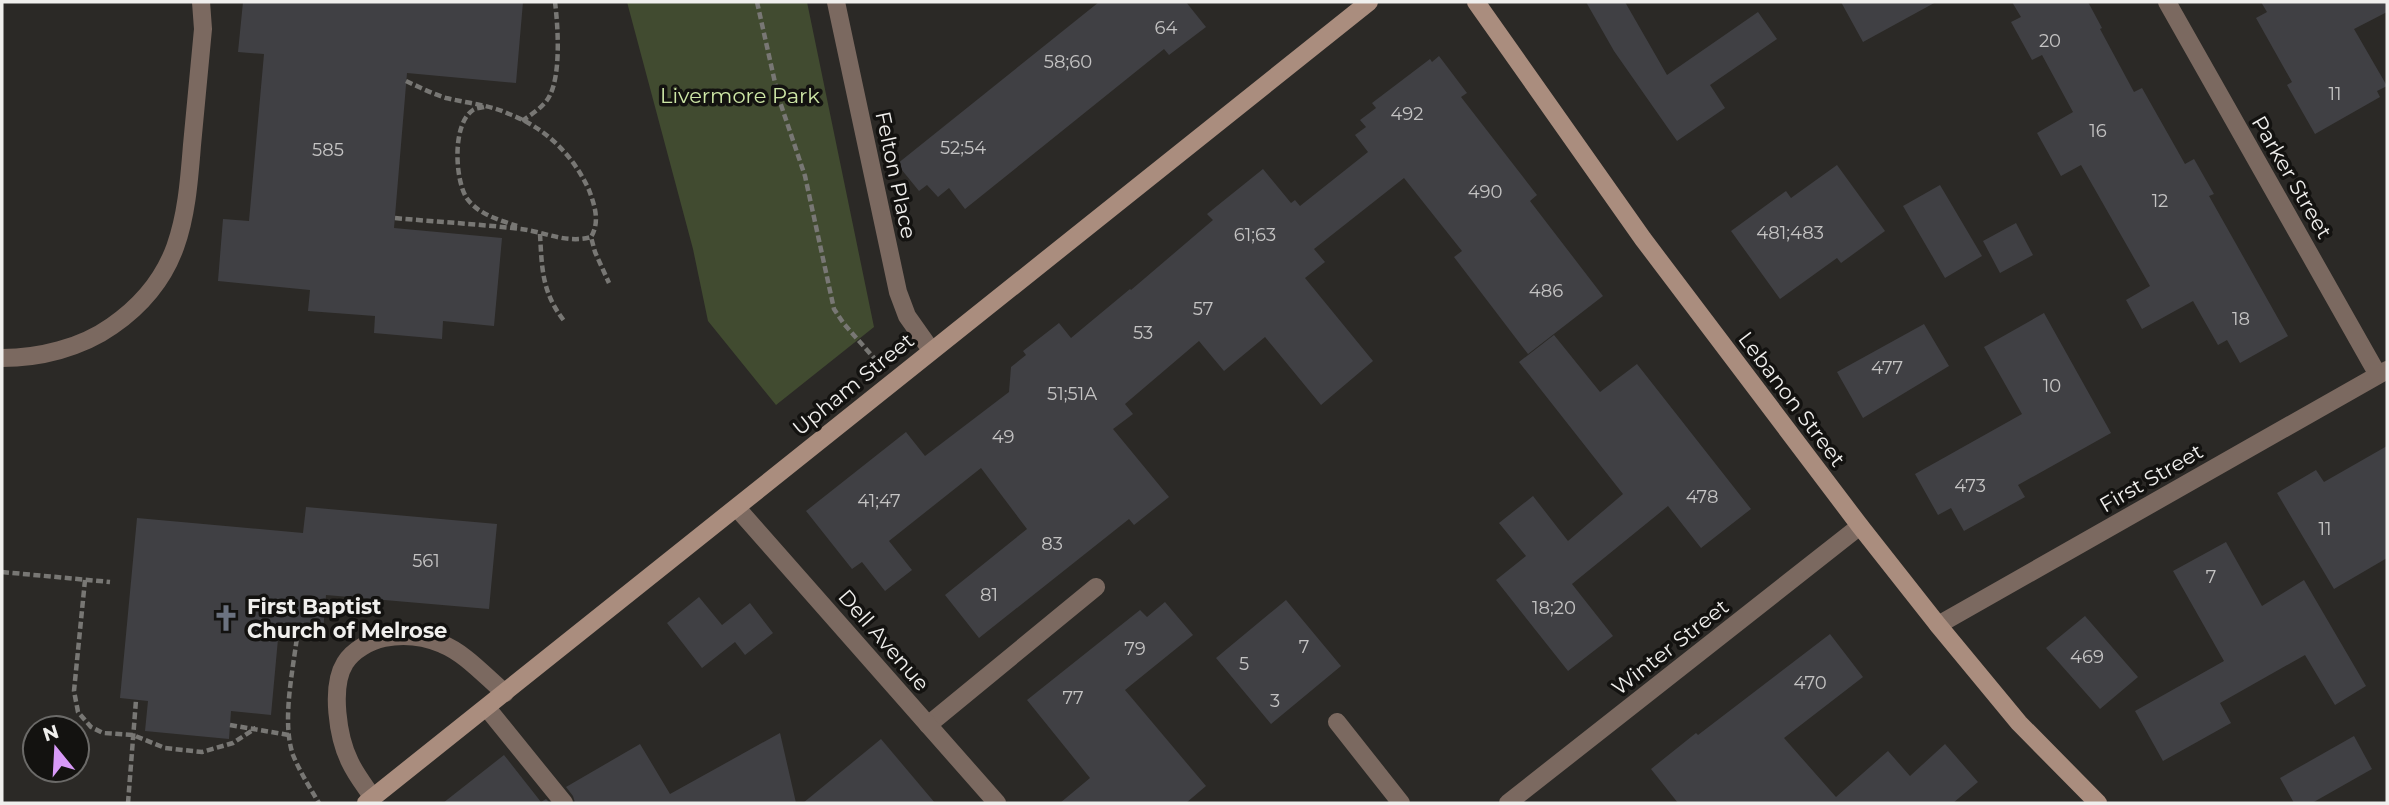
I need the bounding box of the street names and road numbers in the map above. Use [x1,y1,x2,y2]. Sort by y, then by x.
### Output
street label: Felton Place [870,109,922,241]
street label: Parker Street [2247,111,2337,243]
street label: Upham Street [787,327,919,441]
street label: Lebanon Street [1733,327,1851,471]
street label: First Street [2095,438,2207,518]
street label: Dell Avenue [833,584,935,696]
street label: Winter Street [1607,594,1733,700]

